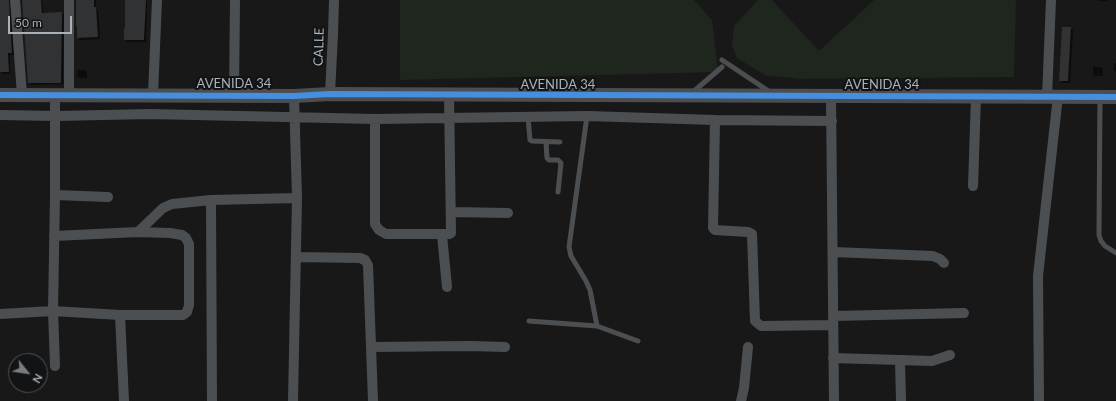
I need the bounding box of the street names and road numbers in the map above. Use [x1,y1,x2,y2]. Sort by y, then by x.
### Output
street label: CALLE [311,28,327,66]
street label: AVENIDA 34 [197,76,271,92]
street label: AVENIDA 34 [521,77,595,93]
street label: AVENIDA 34 [845,77,919,93]

